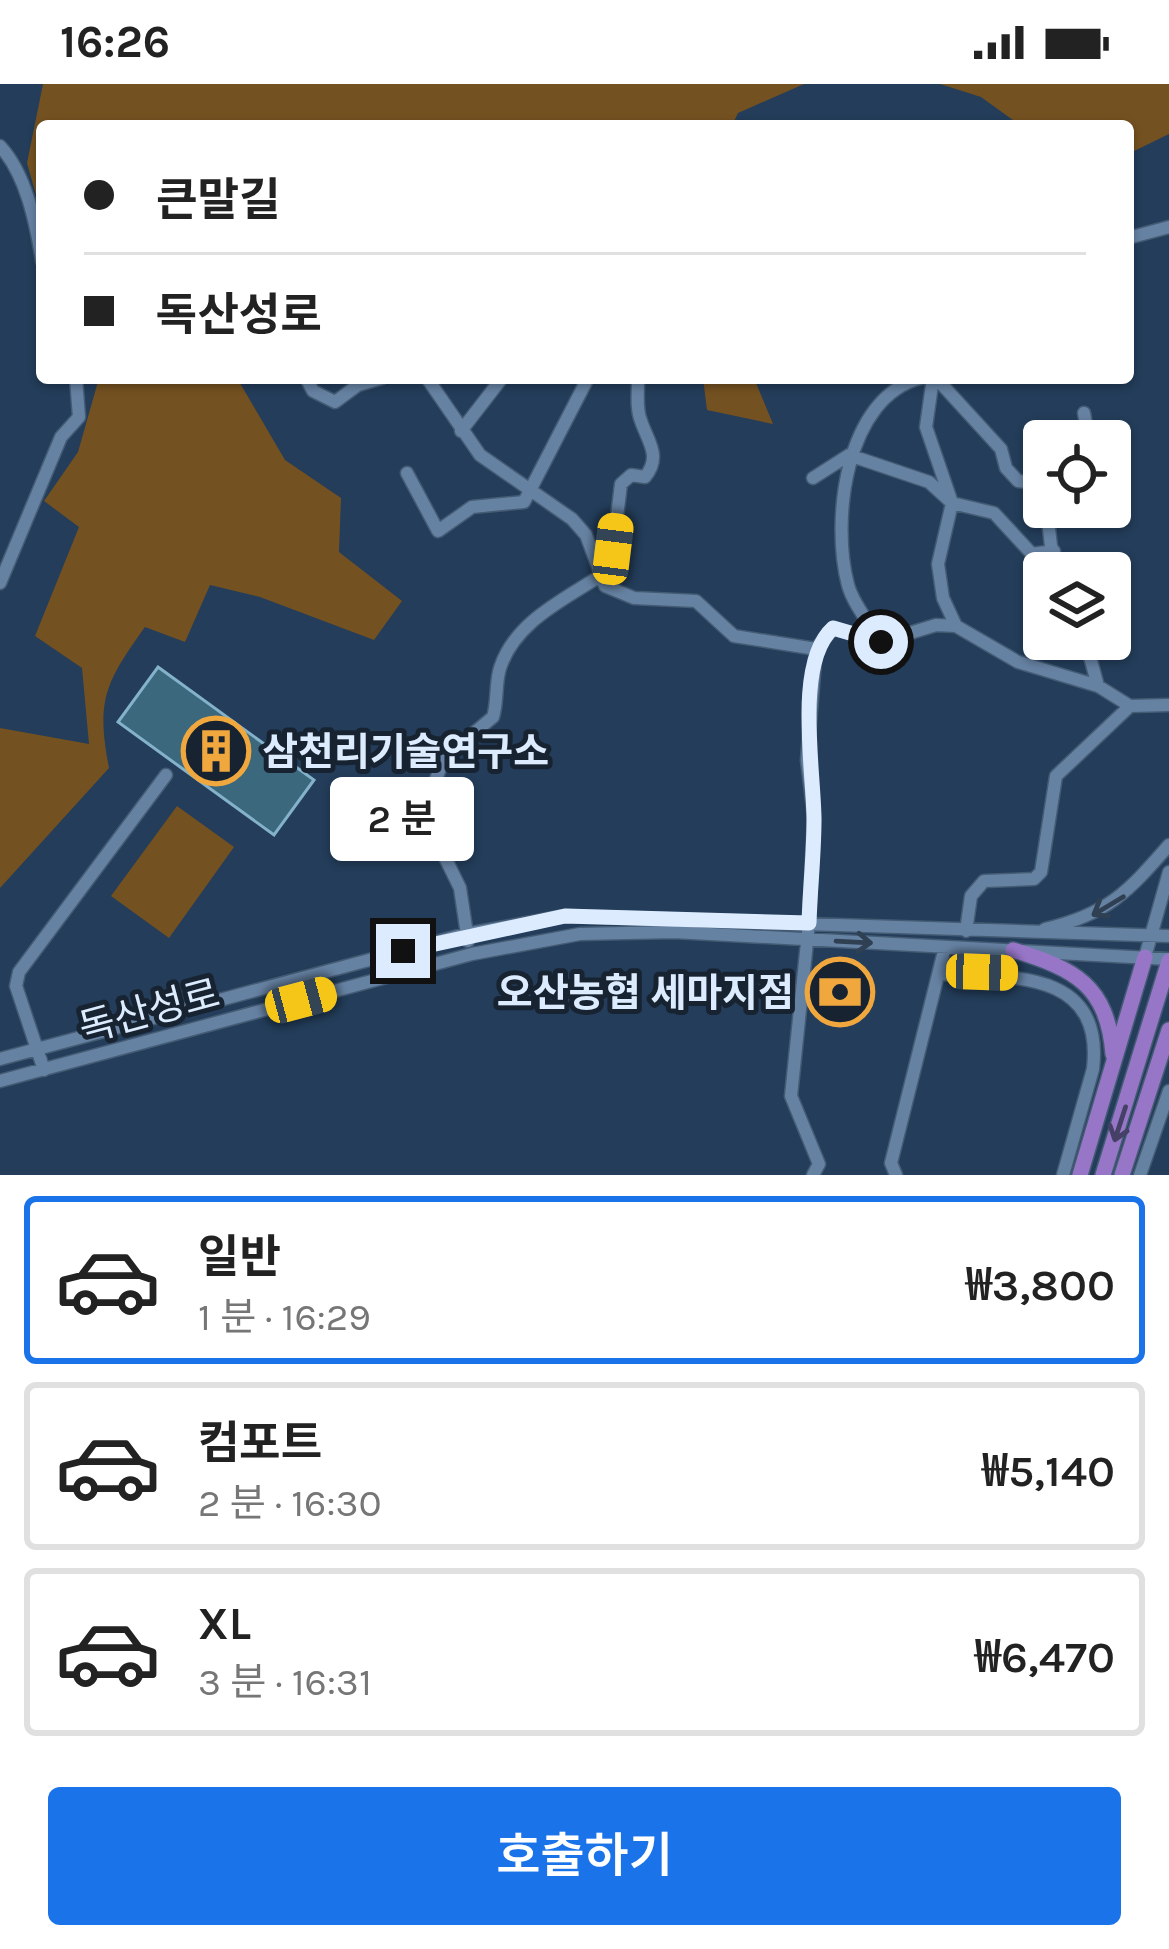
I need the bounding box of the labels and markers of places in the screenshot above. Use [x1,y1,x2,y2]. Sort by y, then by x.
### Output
building icon: 삼천리기술연구소 [181,716,251,786]
place label: 삼천리기술연구소 [262,729,549,775]
bank icon: 오산농협 세마지점 [805,957,875,1027]
place label: 오산농협 세마지점 [497,970,794,1016]

